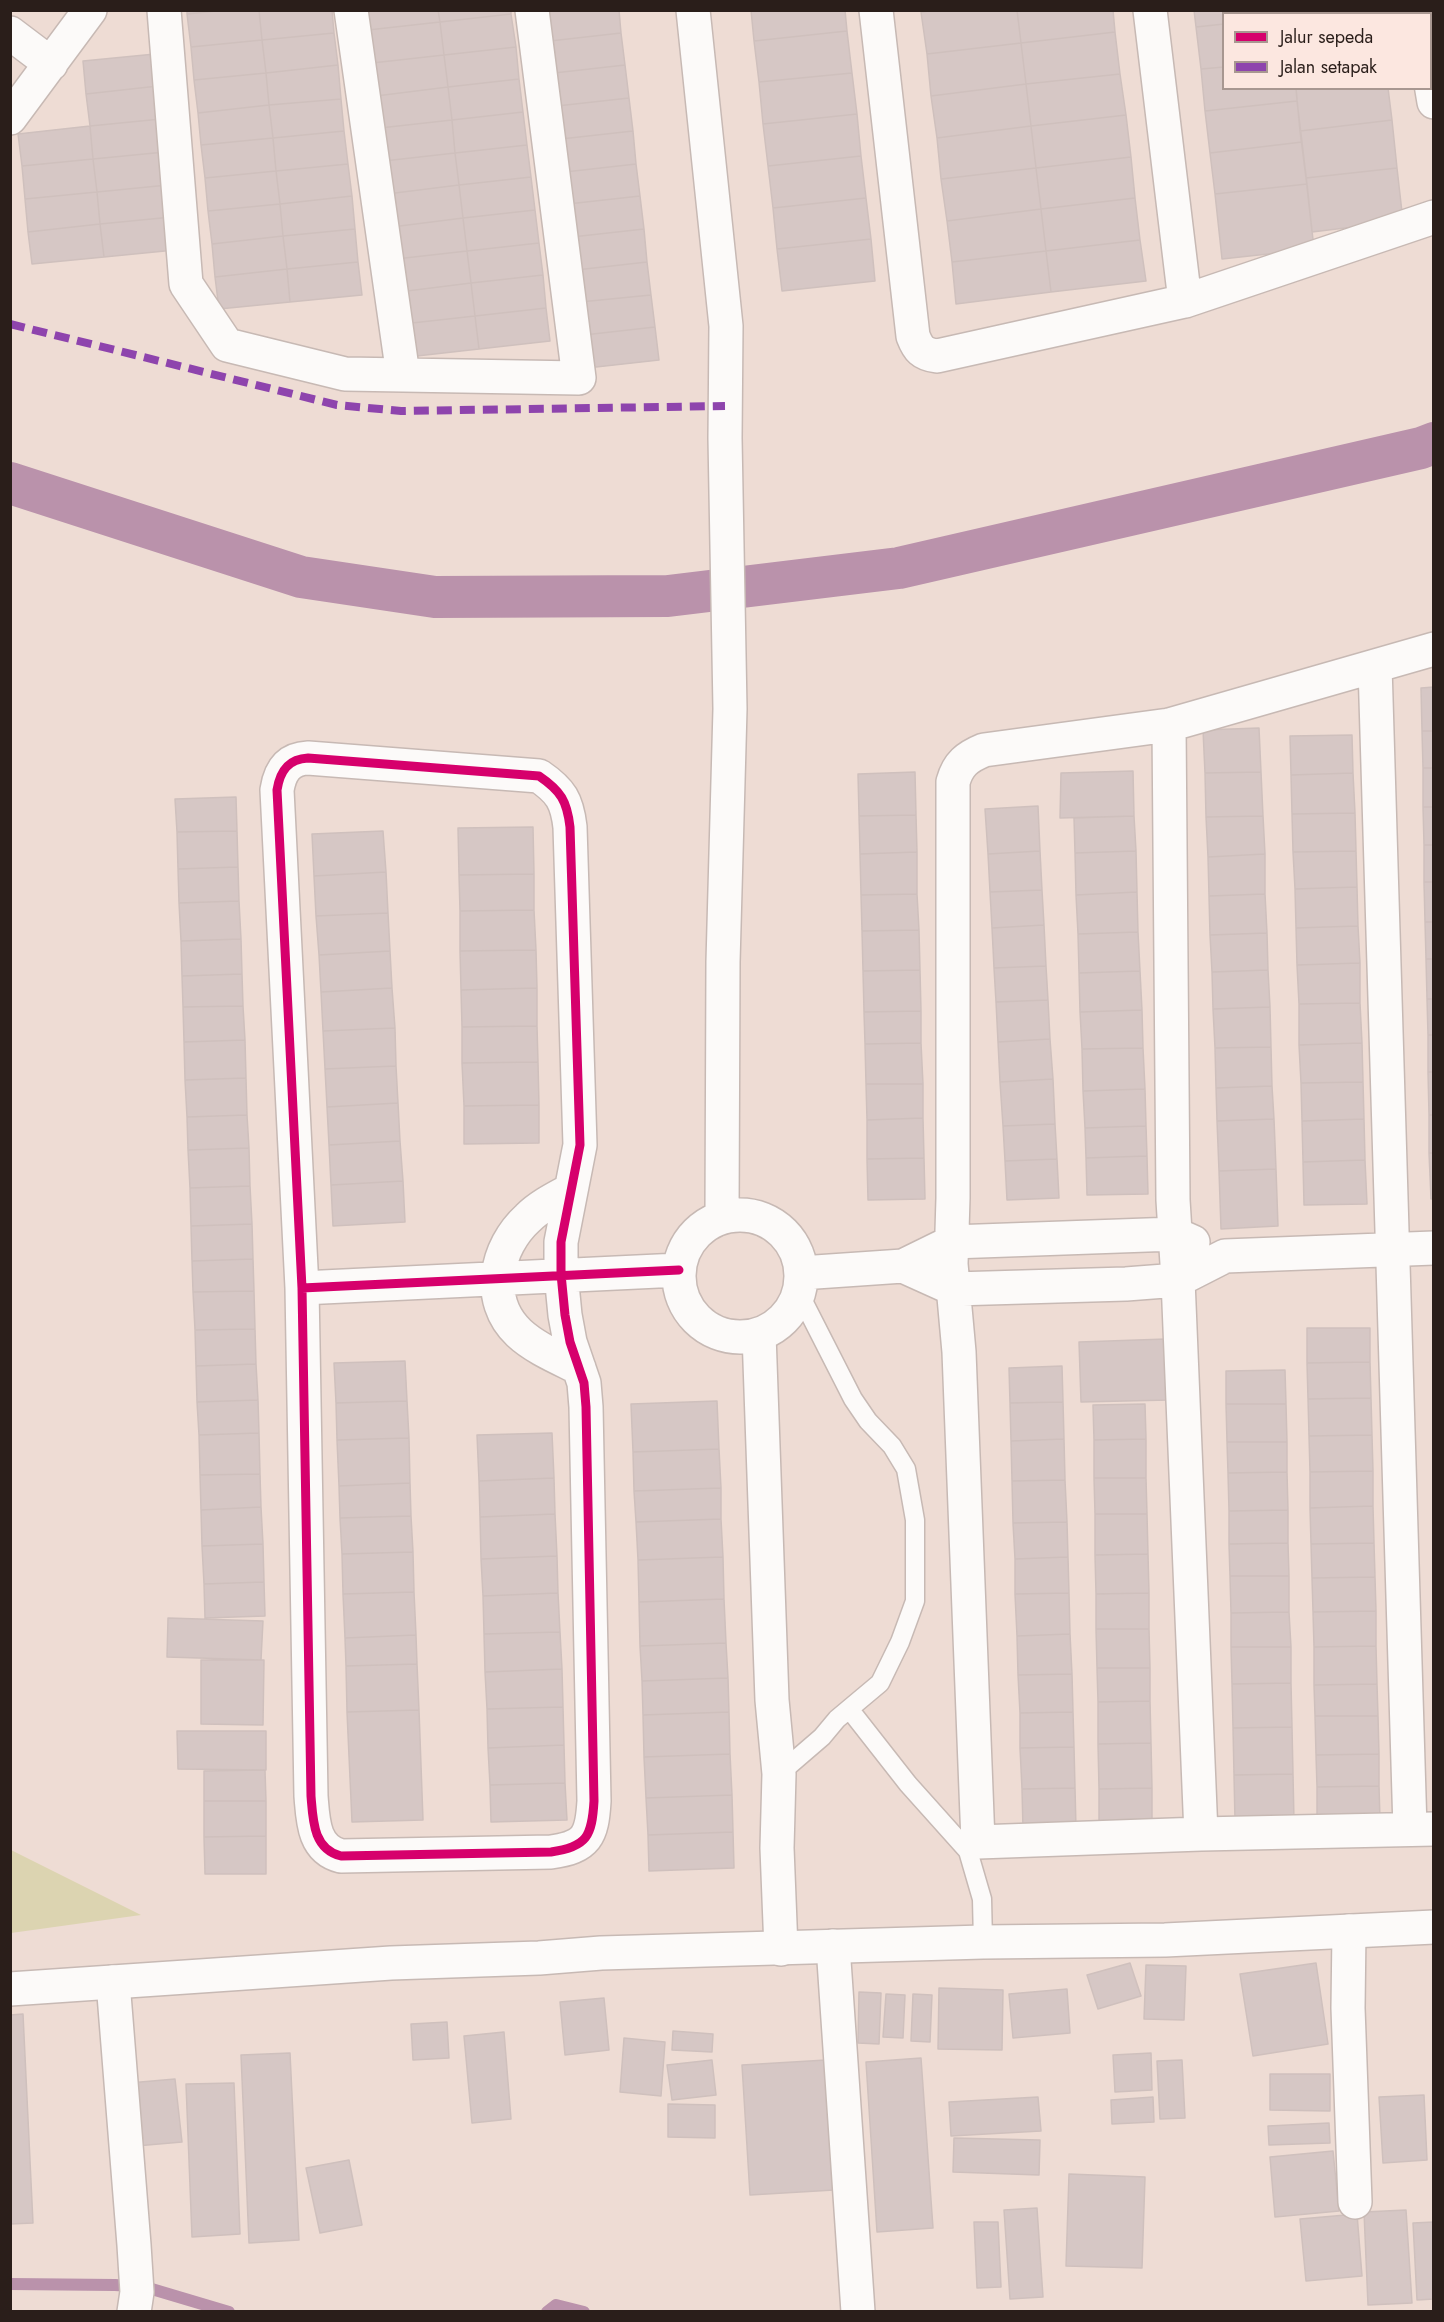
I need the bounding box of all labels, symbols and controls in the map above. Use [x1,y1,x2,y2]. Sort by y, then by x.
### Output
legend [1222,12,1432,90]
text: Jalur sepeda [1280,24,1373,50]
text: Jalan setapak [1280,54,1377,80]

